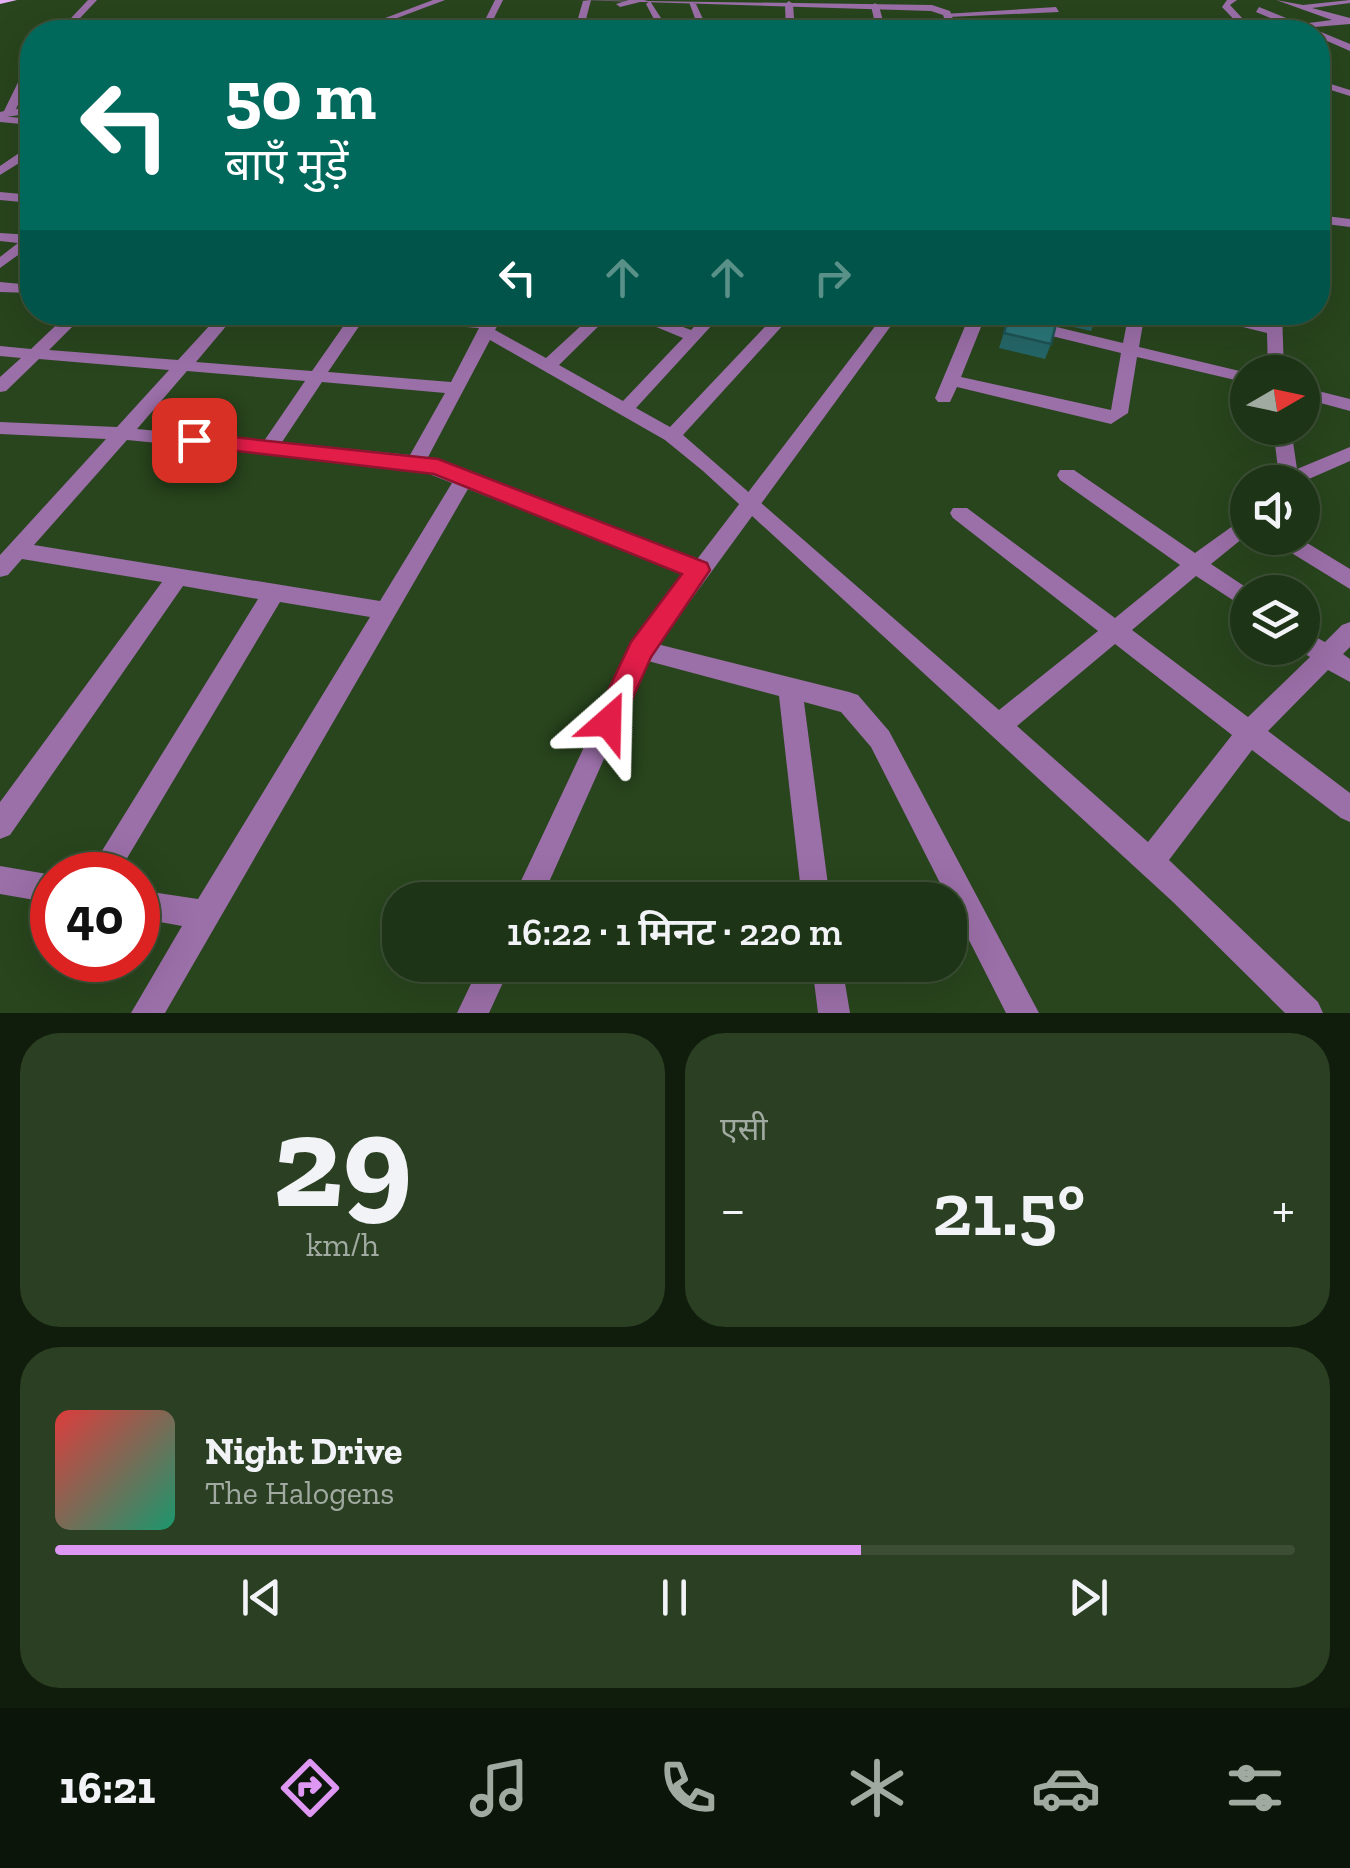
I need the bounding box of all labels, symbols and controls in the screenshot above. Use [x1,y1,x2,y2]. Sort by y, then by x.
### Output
text: 50 m [225,53,376,137]
icon: left [60,60,190,190]
text: बाएँ मुड़ें [225,138,348,192]
icon: left [490,250,545,305]
icon: ahead [595,250,650,305]
icon: ahead [700,250,755,305]
icon: right [805,250,860,305]
north arrow [1230,355,1320,445]
map controls [1230,355,1320,665]
pin [152,398,237,483]
icon: arrive [167,413,222,468]
button: sound [1230,465,1320,555]
button: layers [1230,575,1320,665]
position arrow [556,670,660,774]
speed limit sign: 40 [30,852,160,982]
text: 16:22 · 1 मिनट · 220 m [507,909,842,955]
text: 29 [273,1083,412,1239]
text: एसी [720,1110,768,1148]
text: 21.5° [932,1164,1085,1254]
text: − [720,1176,746,1242]
text: + [1272,1176,1295,1242]
text: km/h [306,1226,379,1264]
text: Night Drive [205,1428,402,1474]
text: The Halogens [205,1474,394,1512]
icon: previous [234,1570,289,1625]
icon: pause [647,1570,702,1625]
icon: next [1061,1570,1116,1625]
icon: directions [275,1753,345,1823]
icon: music [464,1753,534,1823]
icon: phone [653,1753,723,1823]
icon: climate [842,1753,912,1823]
icon: car [1031,1753,1101,1823]
icon: filters [1220,1753,1290,1823]
text: 16:21 [60,1761,155,1815]

